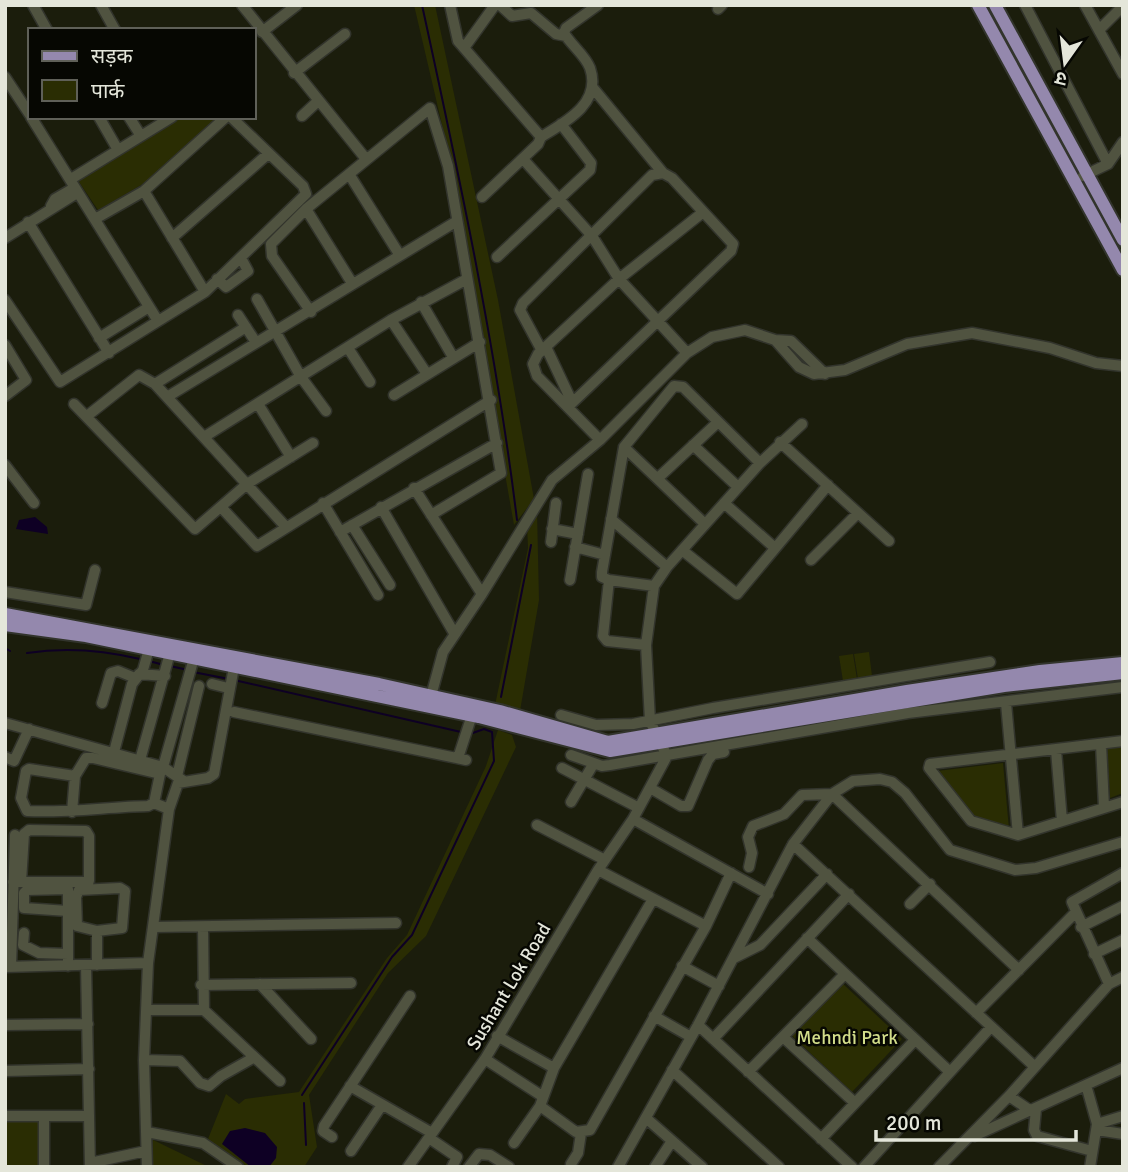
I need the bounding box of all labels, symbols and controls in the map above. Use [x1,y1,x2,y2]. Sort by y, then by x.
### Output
legend [28,28,256,119]
north arrow [1030,28,1100,98]
text: सड़क [91,43,133,69]
text: उ [1052,65,1069,92]
text: पार्क [91,78,125,104]
street label: Sushant Lok Road [461,919,556,1054]
park label: Mehndi Park [796,1026,898,1050]
scale bar [876,1098,1076,1142]
text: 200 m [886,1110,941,1136]

